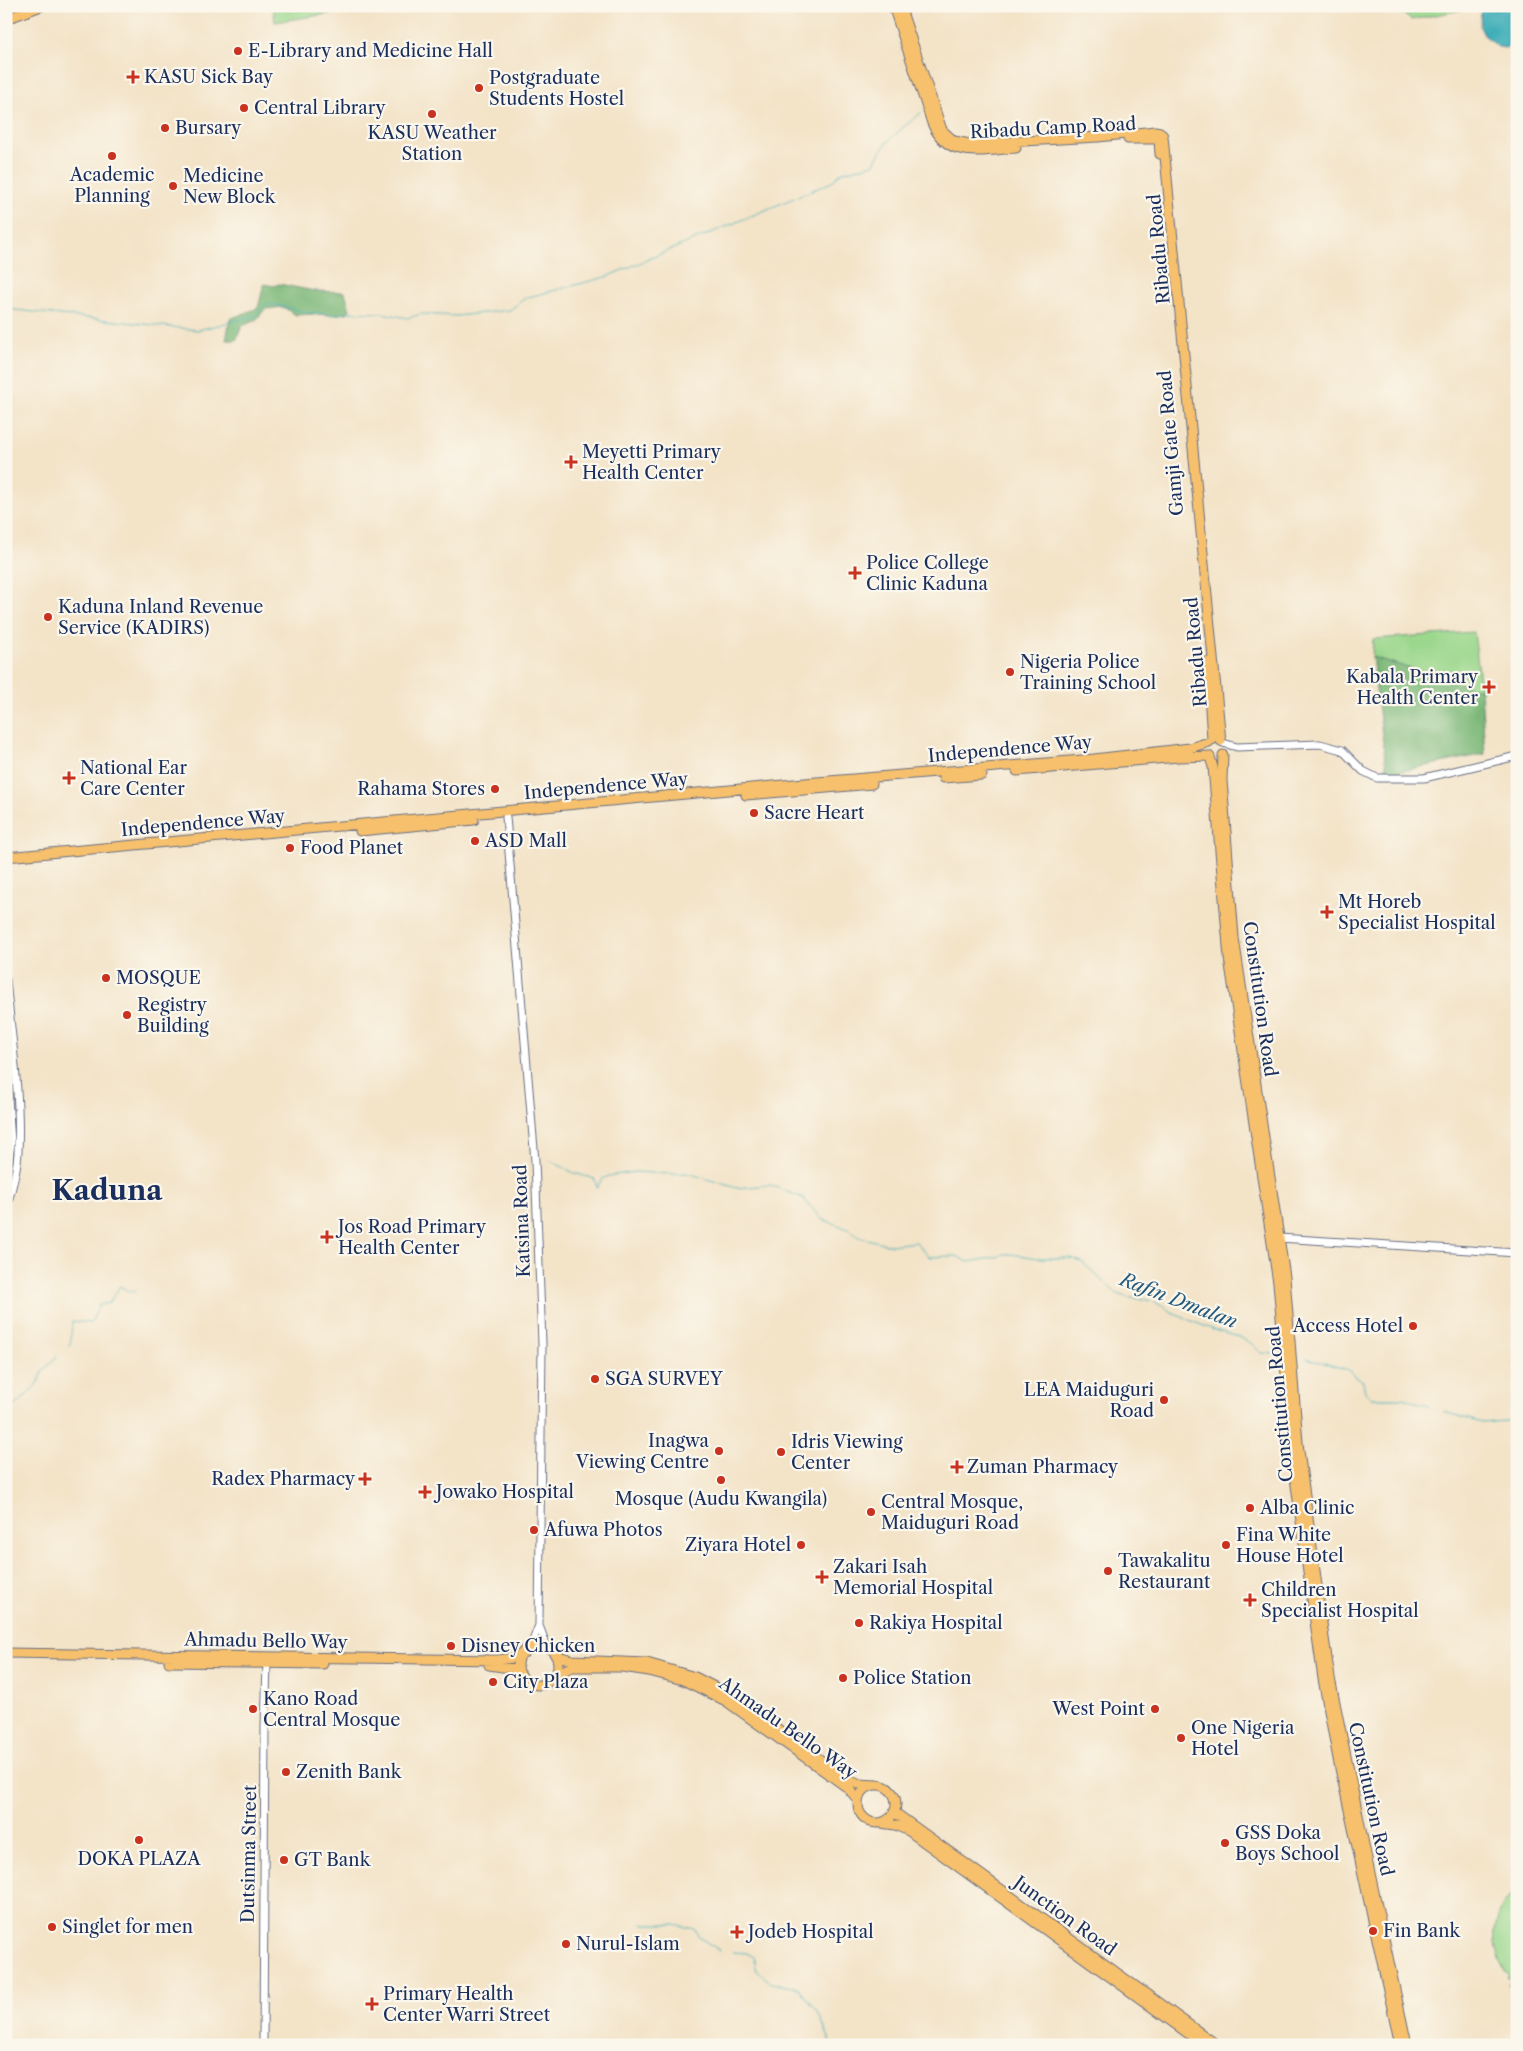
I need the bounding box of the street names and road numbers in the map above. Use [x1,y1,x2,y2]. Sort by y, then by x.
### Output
street label: Ribadu Camp Road [969,113,1137,143]
street label: Ribadu Road [1143,193,1175,305]
street label: Gamji Gate Road [1154,369,1188,517]
street label: Ribadu Road [1180,596,1212,708]
street label: Independence Way [927,731,1094,767]
street label: Independence Way [523,768,690,804]
street label: Independence Way [120,805,287,841]
street label: Constitution Road [1238,920,1282,1078]
street label: Katsina Road [509,1164,535,1278]
street label: Constitution Road [1262,1325,1298,1483]
street label: Ahmadu Bello Way [183,1629,349,1653]
street label: Ahmadu Bello Way [714,1672,862,1784]
street label: Constitution Road [1344,1720,1398,1878]
street label: Dutsinma Street [237,1784,261,1923]
street label: Junction Road [1007,1870,1121,1961]

